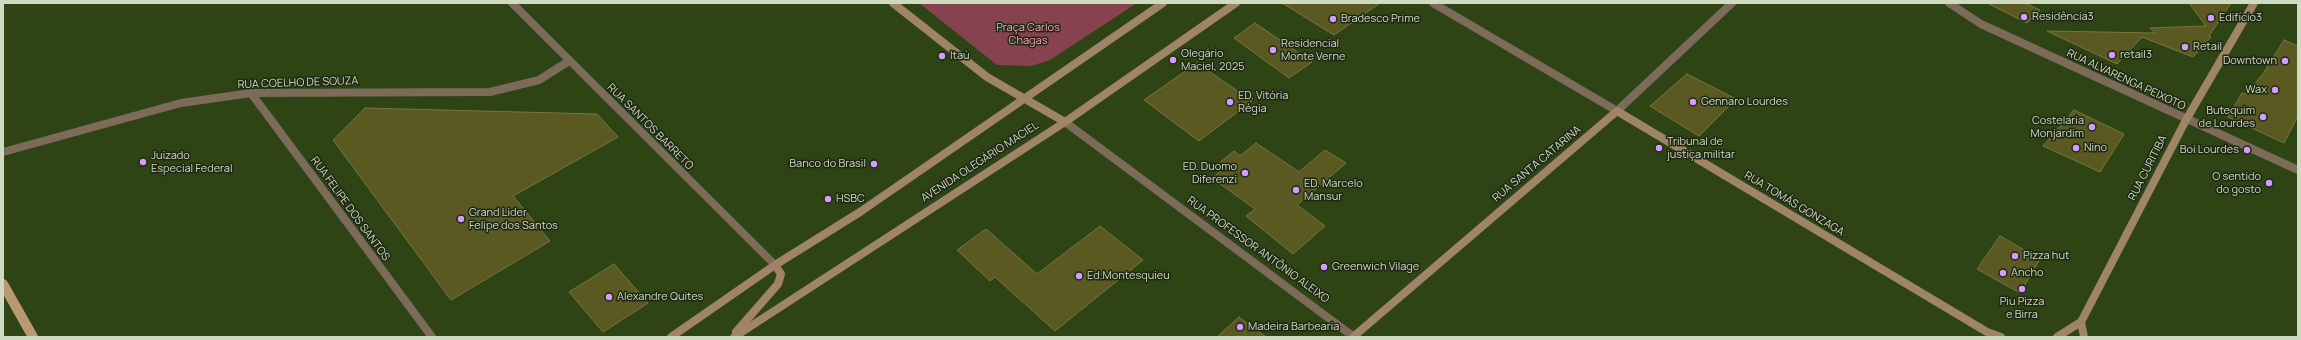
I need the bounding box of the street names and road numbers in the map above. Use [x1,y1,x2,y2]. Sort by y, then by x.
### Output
street label: RUA ALVARENGA PEIXOTO [2065,47,2187,113]
street label: RUA COELHO DE SOUZA [237,74,359,92]
street label: RUA SANTOS BARRETO [604,81,696,173]
street label: AVENIDA OLEGÁRIO MACIEL [919,119,1041,205]
street label: RUA SANTA CATARINA [1490,123,1584,205]
street label: RUA CURITIBA [2126,133,2170,203]
street label: RUA FELIPE DOS SANTOS [308,154,392,264]
street label: RUA TOMÁS GONZAGA [1742,169,1846,239]
street label: RUA PROFESSOR ANTÔNIO ALEIXO [1184,194,1332,306]

